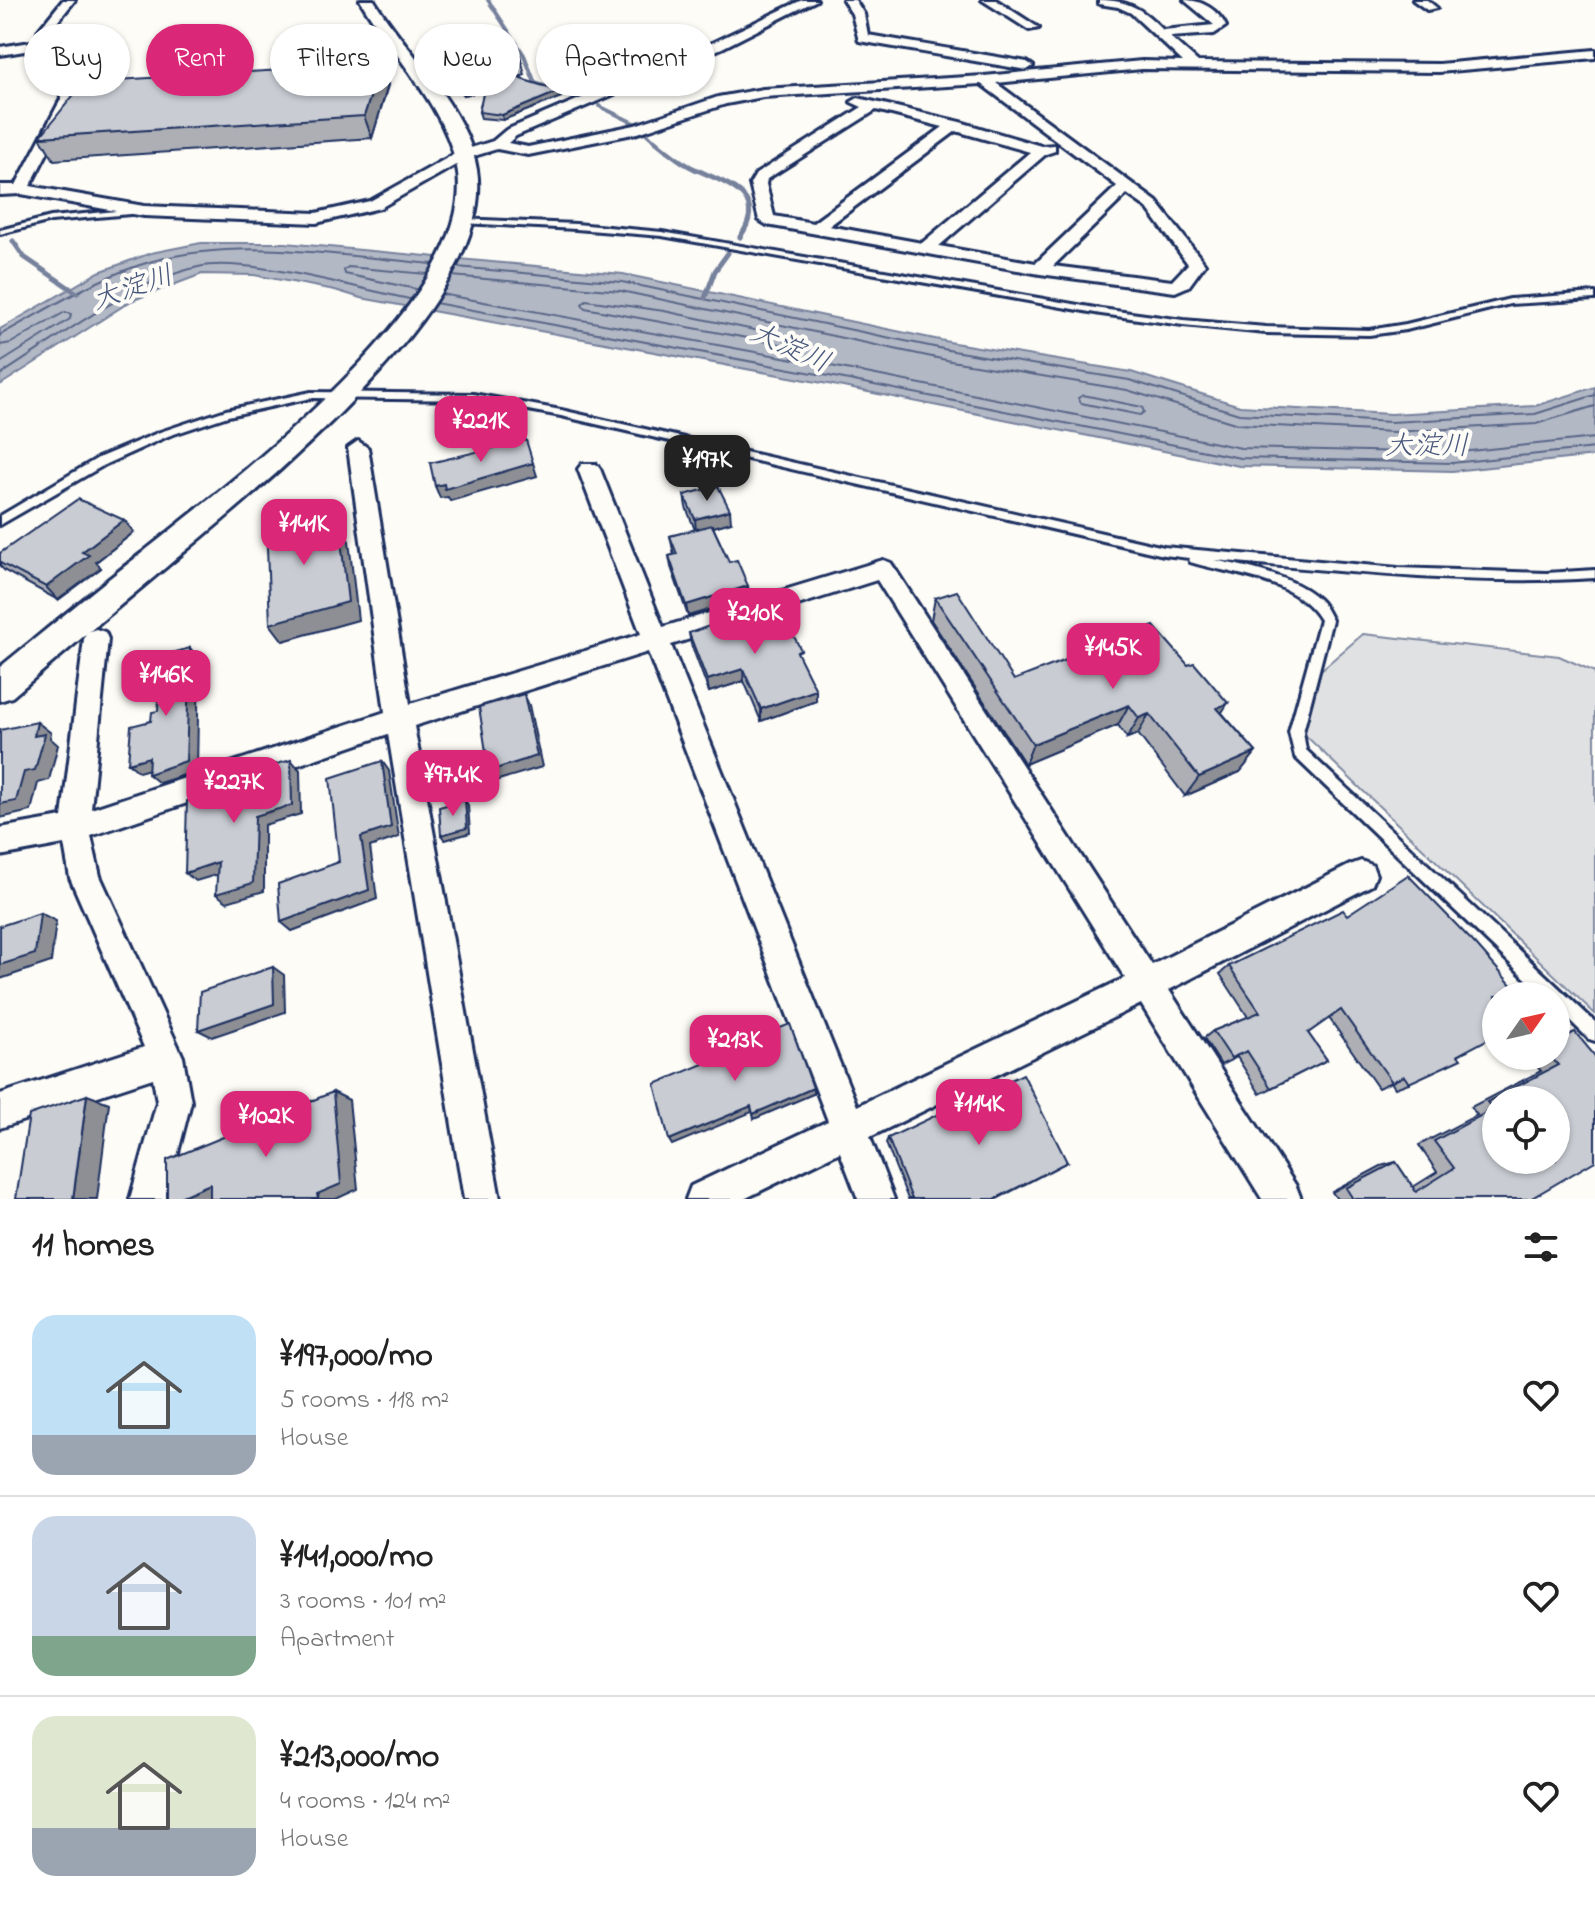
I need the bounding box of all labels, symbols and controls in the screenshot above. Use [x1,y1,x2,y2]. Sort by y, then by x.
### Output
chip: Buy [24,24,130,96]
chip: Rent [146,24,254,96]
chip: Filters [270,24,398,96]
chip: New [414,24,520,96]
chip: Apartment [536,24,715,96]
water label: 大淀川 [87,256,180,322]
water label: 大淀川 [743,313,836,385]
pin: ¥221K [425,396,537,464]
text: ¥221K [453,403,509,441]
water label: 大淀川 [1385,427,1469,468]
pin: ¥197K [651,435,763,503]
text: ¥197K [682,442,732,480]
pin: ¥141K [248,499,360,567]
text: ¥141K [279,506,329,544]
pin: ¥210K [699,588,811,656]
text: ¥210K [727,595,783,633]
pin: ¥145K [1057,623,1169,691]
text: ¥145K [1085,630,1141,668]
pin: ¥146K [110,650,222,718]
text: ¥146K [139,657,193,695]
pin: ¥97.4K [388,750,518,818]
pin: ¥227K [178,757,290,825]
text: ¥97.4K [424,757,482,795]
text: ¥227K [204,764,264,802]
north arrow [1482,982,1570,1070]
map controls [1482,982,1570,1174]
pin: ¥213K [679,1015,791,1083]
text: ¥213K [708,1022,762,1060]
pin: ¥114K [923,1079,1035,1147]
text: ¥114K [954,1086,1004,1124]
button: locate [1482,1086,1570,1174]
pin: ¥102K [210,1091,322,1159]
text: ¥102K [238,1098,294,1136]
text: 11 homes [32,1222,155,1272]
icon: filters [1519,1225,1563,1269]
text: ¥197,000/mo [280,1332,433,1382]
icon: home [96,1347,192,1443]
icon: heart [1519,1373,1563,1417]
text: 5 rooms · 118 m² [280,1382,449,1420]
text: House [280,1420,348,1458]
text: ¥141,000/mo [280,1533,433,1583]
icon: home [96,1548,192,1644]
icon: heart [1519,1574,1563,1618]
text: 3 rooms · 101 m² [280,1583,446,1621]
text: Apartment [280,1621,394,1659]
text: ¥213,000/mo [280,1733,440,1783]
icon: home [96,1748,192,1844]
icon: heart [1519,1774,1563,1818]
text: 4 rooms · 124 m² [280,1783,451,1821]
text: House [280,1821,348,1859]

